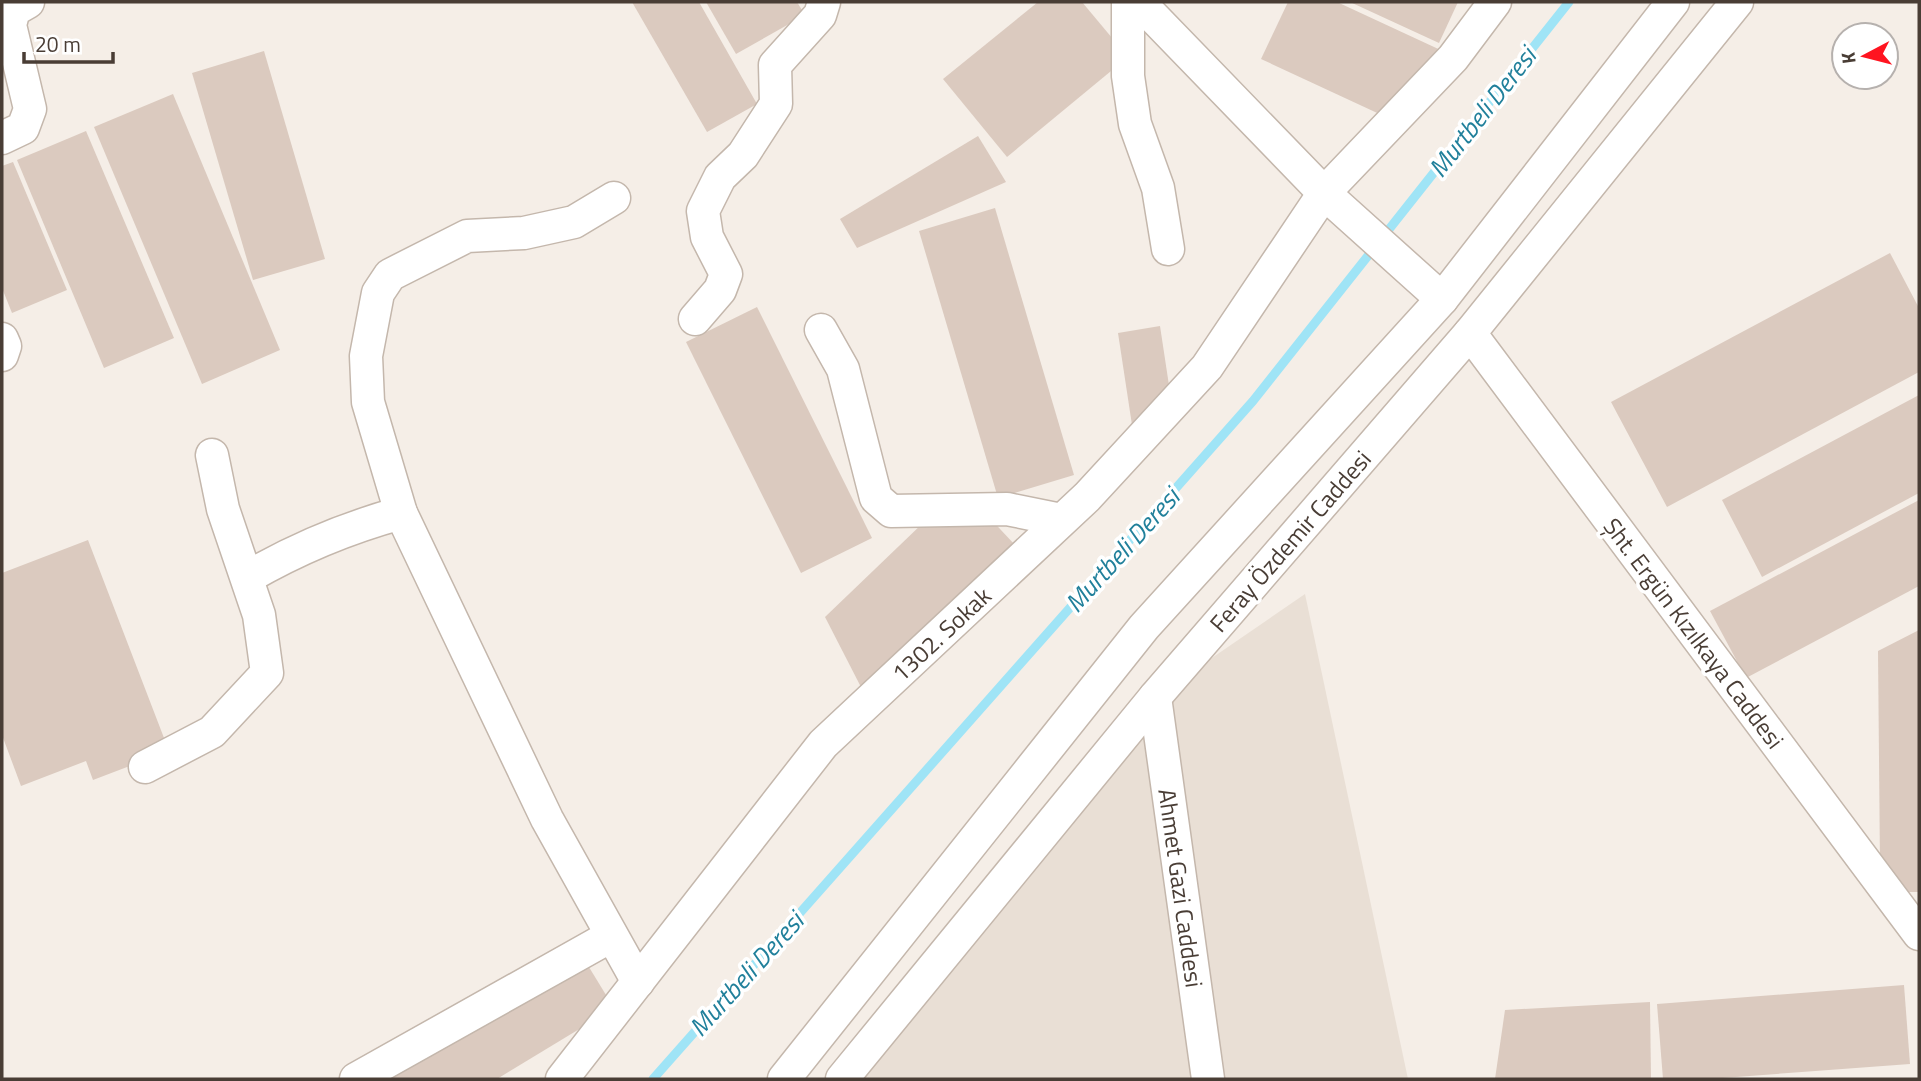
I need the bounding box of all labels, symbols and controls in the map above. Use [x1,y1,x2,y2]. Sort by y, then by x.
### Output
scale bar [24,21,114,65]
north arrow [1830,21,1900,91]
text: 20 m [35,28,81,60]
water label: Murtbeli Deresi [1419,37,1547,185]
text: K [1833,51,1863,65]
street label: Feray Özdemir Caddesi [1201,442,1379,640]
water label: Murtbeli Deresi [1055,477,1190,621]
street label: Şht. Ergün Kızılkaya Caddesi [1595,510,1793,756]
street label: 1302. Sokak [883,578,999,690]
street label: Ahmet Gazi Caddesi [1149,786,1213,990]
water label: Murtbeli Deresi [679,901,814,1045]

